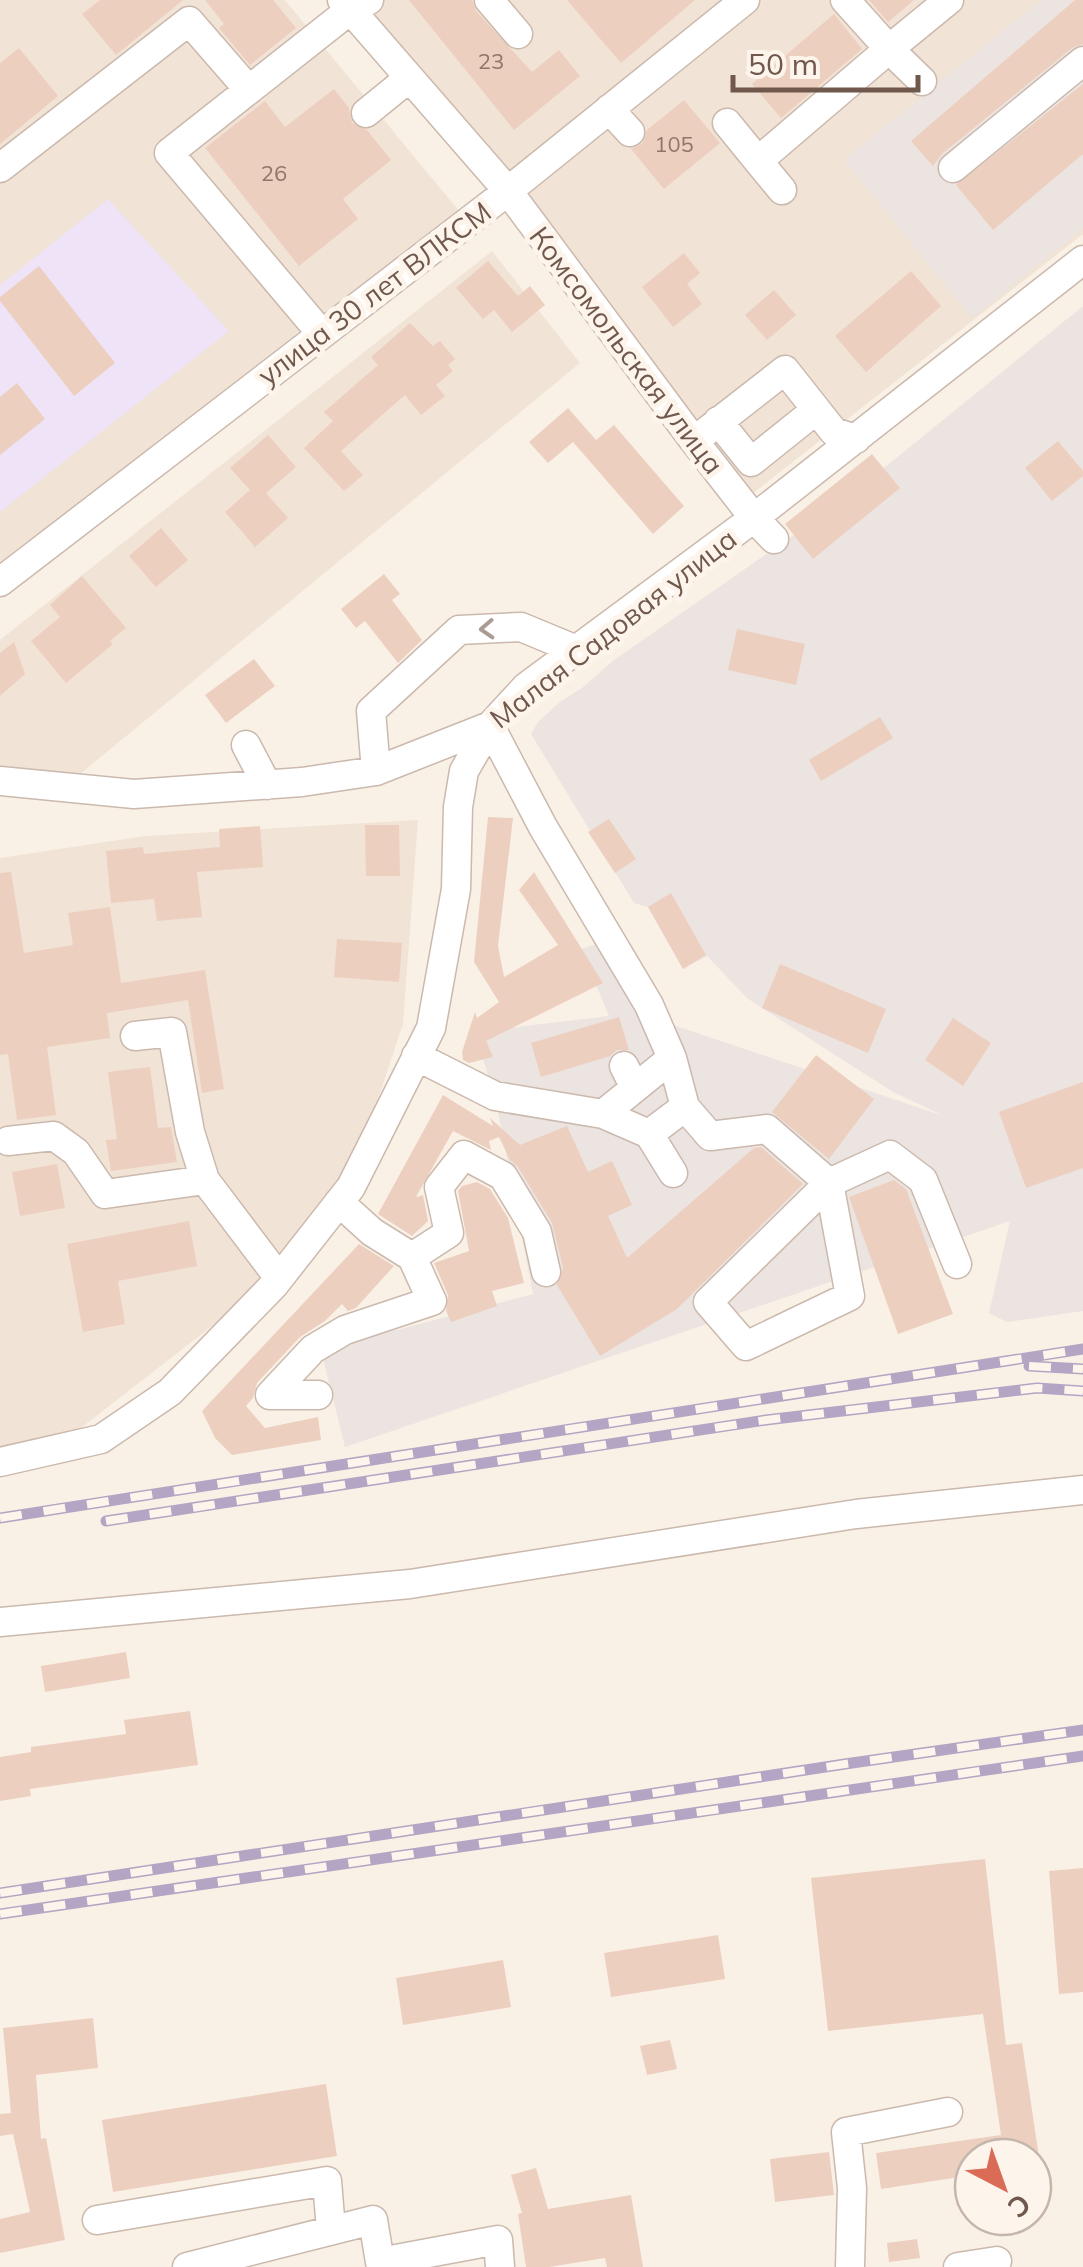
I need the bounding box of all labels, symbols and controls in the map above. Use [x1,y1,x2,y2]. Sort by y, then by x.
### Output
scale bar [733,30,918,92]
text: 50 m [748,45,818,83]
house number: 23 [478,47,504,75]
house number: 105 [654,130,694,158]
house number: 26 [261,159,287,187]
street label: улица 30 лет ВЛКСМ [250,194,498,392]
street label: Комсомольская улица [522,219,732,481]
street label: Малая Садовая улица [483,521,743,735]
one-way arrow [478,618,494,639]
north arrow [953,2137,1053,2237]
text: С [1001,2187,1038,2226]

